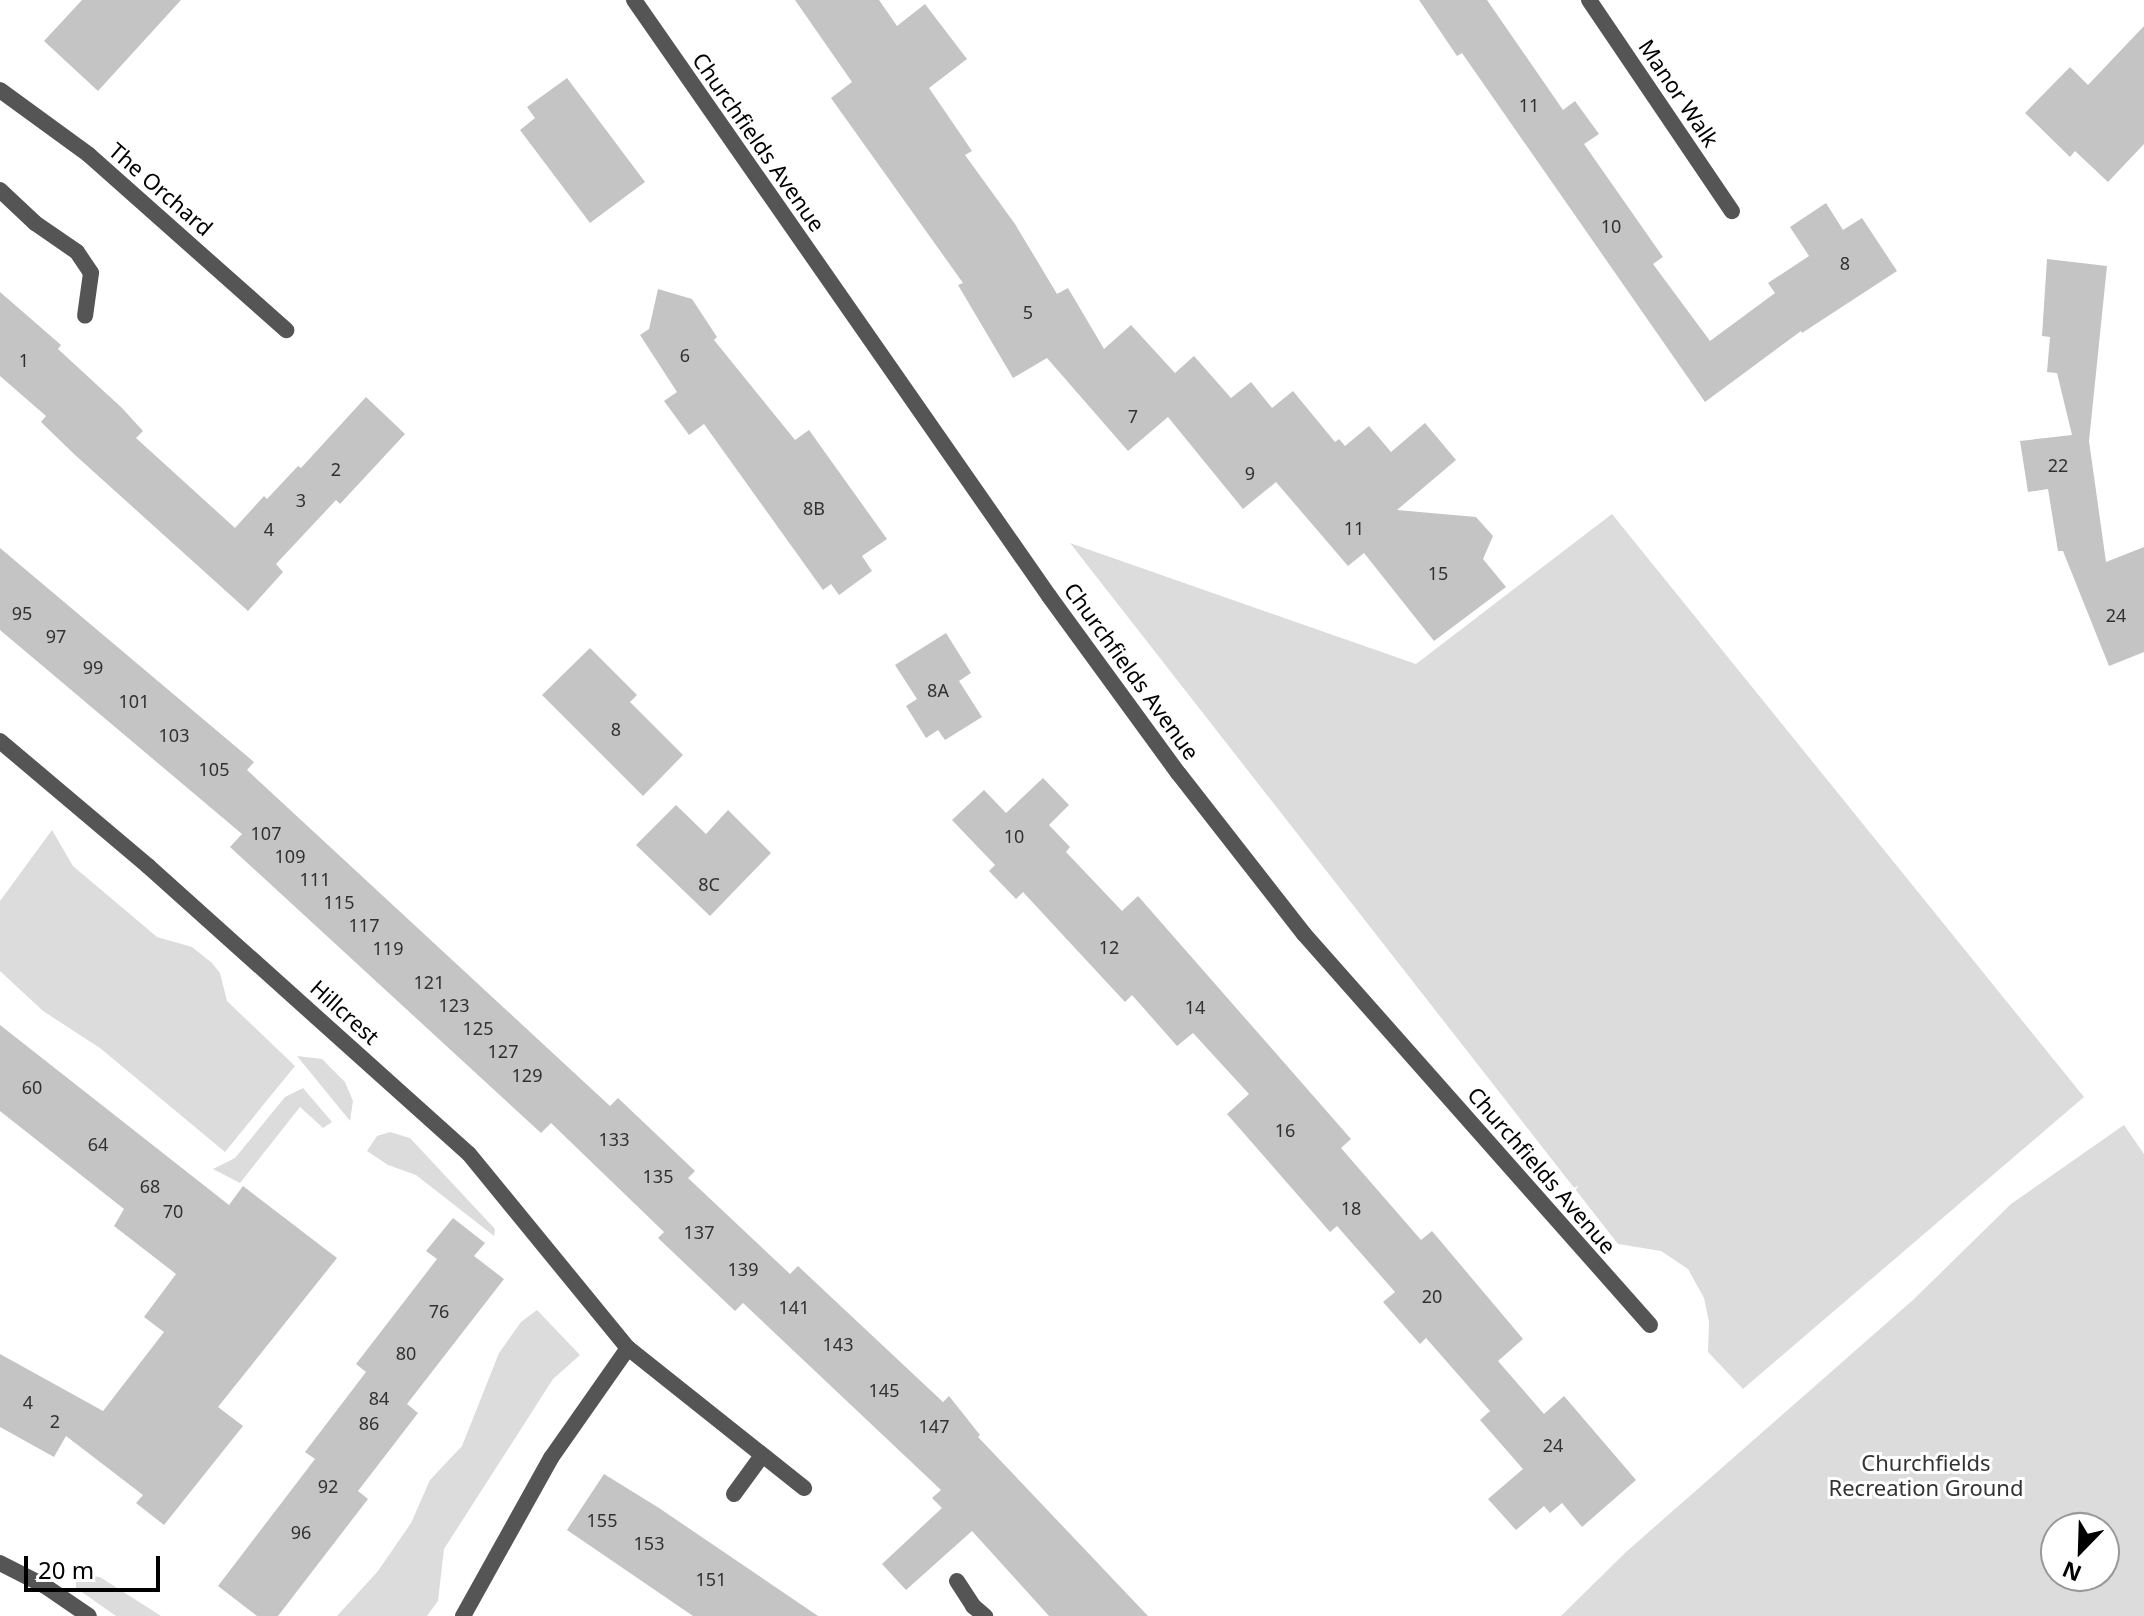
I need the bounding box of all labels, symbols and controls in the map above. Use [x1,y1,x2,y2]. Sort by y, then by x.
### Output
street label: Manor Walk [1633,34,1725,152]
street label: Churchfields Avenue [687,47,831,237]
house number: 11 [1519,94,1539,116]
street label: The Orchard [104,137,218,241]
house number: 10 [1601,215,1621,237]
house number: 8 [1840,252,1850,274]
house number: 5 [1023,301,1033,323]
house number: 6 [680,344,690,366]
house number: 1 [19,349,29,371]
house number: 7 [1128,405,1138,427]
house number: 22 [2048,454,2068,476]
house number: 2 [331,458,341,480]
house number: 9 [1245,462,1255,484]
house number: 3 [296,489,306,511]
house number: 8B [803,497,825,519]
house number: 11 [1344,517,1364,539]
house number: 4 [264,518,274,540]
house number: 15 [1428,562,1448,584]
street label: Churchfields Avenue [1059,577,1205,765]
house number: 95 [12,602,32,624]
house number: 24 [2106,604,2126,626]
house number: 97 [46,625,66,647]
house number: 99 [83,656,103,678]
house number: 8A [927,679,949,701]
house number: 101 [119,690,149,712]
house number: 8 [611,718,621,740]
house number: 103 [159,724,189,746]
house number: 105 [199,758,229,780]
house number: 107 [251,822,281,844]
house number: 10 [1004,825,1024,847]
house number: 109 [275,845,305,867]
house number: 111 [300,868,330,890]
house number: 8C [698,873,720,895]
house number: 115 [324,891,354,913]
house number: 117 [349,914,379,936]
house number: 12 [1099,936,1119,958]
house number: 119 [373,937,403,959]
house number: 121 [414,971,444,993]
street label: Hillcrest [305,974,385,1050]
house number: 123 [439,994,469,1016]
house number: 14 [1185,996,1205,1018]
house number: 125 [463,1017,493,1039]
house number: 127 [488,1040,518,1062]
house number: 129 [512,1064,542,1086]
house number: 60 [22,1076,42,1098]
street label: Churchfields Avenue [1462,1081,1622,1259]
house number: 16 [1275,1119,1295,1141]
house number: 133 [599,1128,629,1150]
house number: 64 [88,1133,108,1155]
house number: 135 [643,1165,673,1187]
house number: 68 [140,1175,160,1197]
house number: 18 [1341,1197,1361,1219]
house number: 70 [163,1200,183,1222]
house number: 137 [684,1221,714,1243]
house number: 139 [728,1258,758,1280]
house number: 20 [1422,1285,1442,1307]
house number: 141 [779,1296,809,1318]
house number: 76 [429,1300,449,1322]
house number: 143 [823,1333,853,1355]
house number: 80 [396,1342,416,1364]
house number: 145 [869,1379,899,1401]
house number: 84 [369,1387,389,1409]
house number: 4 [23,1391,33,1413]
house number: 2 [50,1410,60,1432]
house number: 86 [359,1412,379,1434]
house number: 147 [919,1415,949,1437]
house number: 24 [1543,1434,1563,1456]
park label: Churchfields Recreation Ground [1829,1449,2023,1500]
house number: 92 [318,1475,338,1497]
house number: 155 [587,1509,617,1531]
north arrow [2040,1512,2120,1592]
house number: 96 [291,1521,311,1543]
house number: 153 [634,1532,664,1554]
scale bar [28,1540,164,1590]
text: 20 m [38,1553,94,1586]
text: N [2057,1555,2086,1590]
house number: 151 [696,1568,726,1590]

